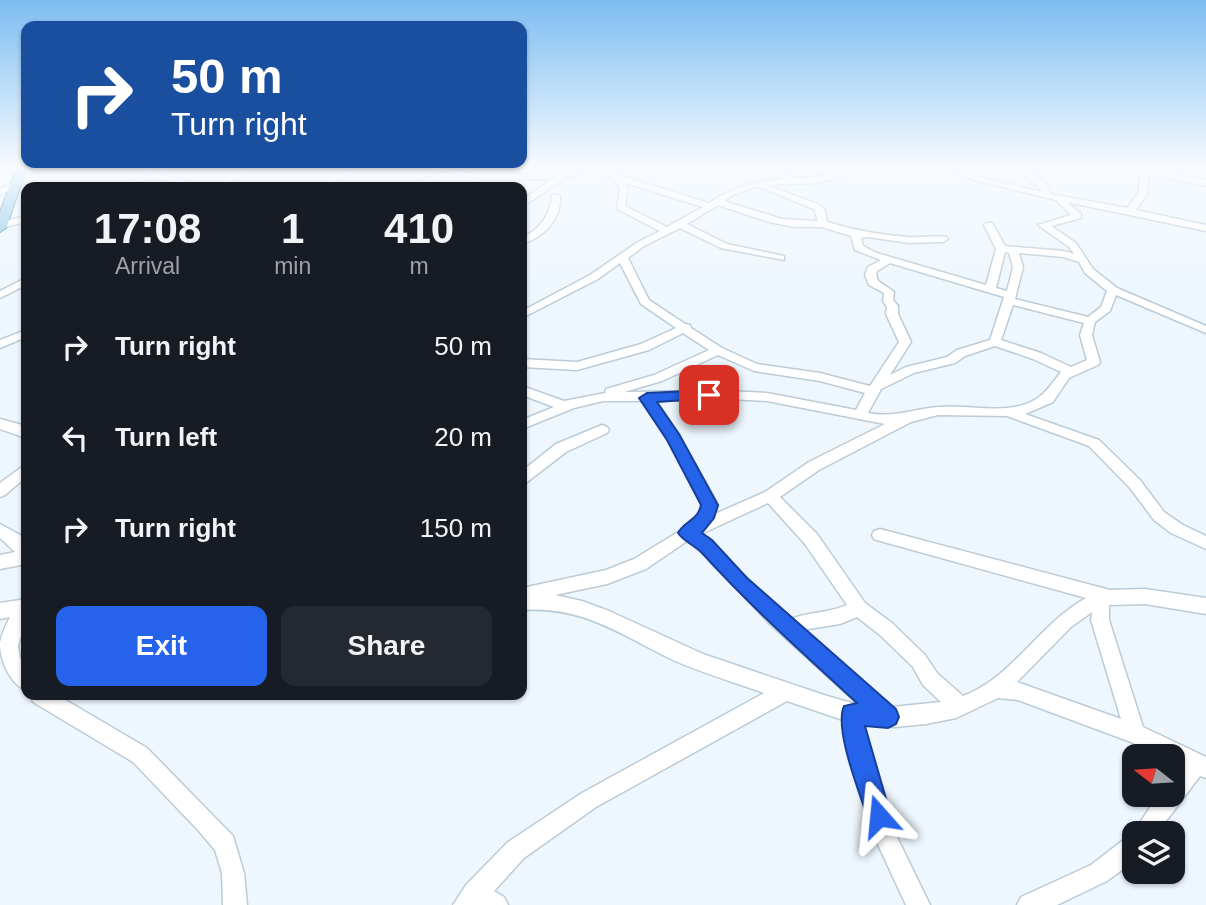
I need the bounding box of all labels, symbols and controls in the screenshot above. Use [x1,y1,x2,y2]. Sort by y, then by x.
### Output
icon: right [56,49,147,140]
text: 50 m [171,49,283,103]
text: Turn right [171,106,307,142]
text: 17:08 [94,205,201,252]
text: 1 [281,205,304,252]
text: 410 [384,205,454,252]
text: Arrival [115,253,180,279]
text: min [274,253,311,279]
text: m [410,253,429,279]
icon: right [56,328,94,366]
text: Turn right [115,331,236,361]
text: 50 m [434,331,492,361]
pin [679,365,739,425]
icon: arrive [690,376,728,414]
icon: left [56,419,94,457]
text: Turn left [115,422,217,452]
text: 20 m [434,422,492,452]
icon: right [56,510,94,548]
text: Turn right [115,513,236,543]
text: 150 m [420,513,492,543]
button: Exit [56,606,267,686]
button: Share [281,606,492,686]
north arrow [1122,744,1185,807]
map controls [1122,744,1185,884]
position arrow [842,779,916,853]
button: layers [1122,821,1185,884]

